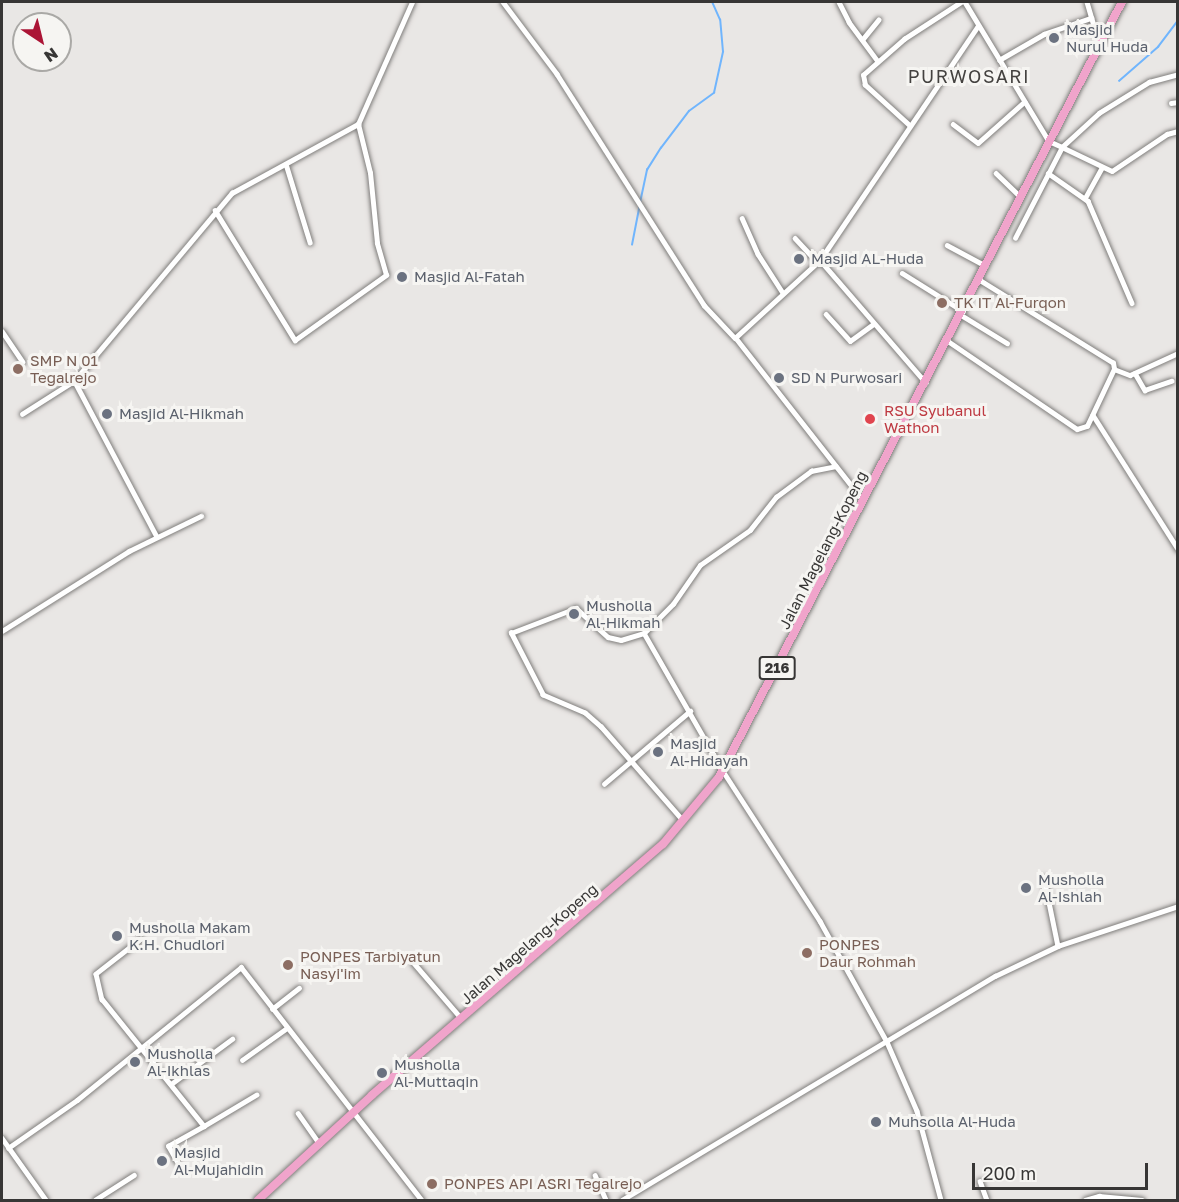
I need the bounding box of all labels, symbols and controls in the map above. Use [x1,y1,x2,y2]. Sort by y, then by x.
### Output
north arrow [12,12,72,72]
place label: Masjid Nurul Huda [1066,20,1148,55]
marker: Masjid Nurul Huda [1047,31,1061,45]
text: N [40,43,62,67]
district label: PURWOSARI [908,65,1030,87]
place label: Masjid AL-Huda [811,250,924,268]
marker: Masjid AL-Huda [792,252,806,266]
place label: Masjid Al-Fatah [414,268,525,286]
marker: Masjid Al-Fatah [395,270,409,284]
place label: TK IT Al-Furqon [954,294,1066,312]
marker: TK IT Al-Furqon [935,296,949,310]
place label: SMP N 01 Tegalrejo [30,351,98,386]
marker: SMP N 01 Tegalrejo [11,362,25,376]
place label: SD N Purwosari [791,369,902,387]
marker: SD N Purwosari [772,371,786,385]
place label: RSU Syubanul Wathon [884,401,986,436]
place label: Masjid Al-Hikmah [119,405,244,423]
marker: Masjid Al-Hikmah [100,407,114,421]
marker: RSU Syubanul Wathon [861,410,879,428]
street label: Jalan Magelang-Kopeng [775,468,871,632]
place label: Musholla Al-Hikmah [586,596,661,631]
marker: Musholla Al-Hikmah [567,607,581,621]
road number: 216 [758,657,796,679]
place label: Masjid Al-Hidayah [670,734,748,769]
marker: Masjid Al-Hidayah [651,745,665,759]
place label: Musholla Al-Ishlah [1038,870,1104,905]
street label: Jalan Magelang-Kopeng [457,880,601,1008]
marker: Musholla Al-Ishlah [1019,881,1033,895]
place label: Musholla Makam K.H. Chudlori [129,918,250,953]
marker: Musholla Makam K.H. Chudlori [110,929,124,943]
place label: PONPES Daur Rohmah [819,935,916,970]
marker: PONPES Daur Rohmah [800,946,814,960]
place label: PONPES Tarbiyatun Nasyi'im [300,947,441,982]
marker: PONPES Tarbiyatun Nasyi'im [281,958,295,972]
place label: Musholla Al-Ikhlas [147,1044,213,1079]
marker: Musholla Al-Ikhlas [128,1055,142,1069]
place label: Musholla Al-Muttaqin [394,1055,478,1090]
marker: Musholla Al-Muttaqin [375,1066,389,1080]
place label: Muhsolla Al-Huda [888,1113,1016,1131]
marker: Muhsolla Al-Huda [869,1115,883,1129]
place label: Masjid Al-Mujahidin [174,1143,264,1178]
scale bar [975,1151,1150,1189]
marker: Masjid Al-Mujahidin [155,1154,169,1168]
text: 200 m [983,1162,1036,1184]
place label: PONPES API ASRI Tegalrejo [444,1175,642,1193]
marker: PONPES API ASRI Tegalrejo [425,1177,439,1191]

